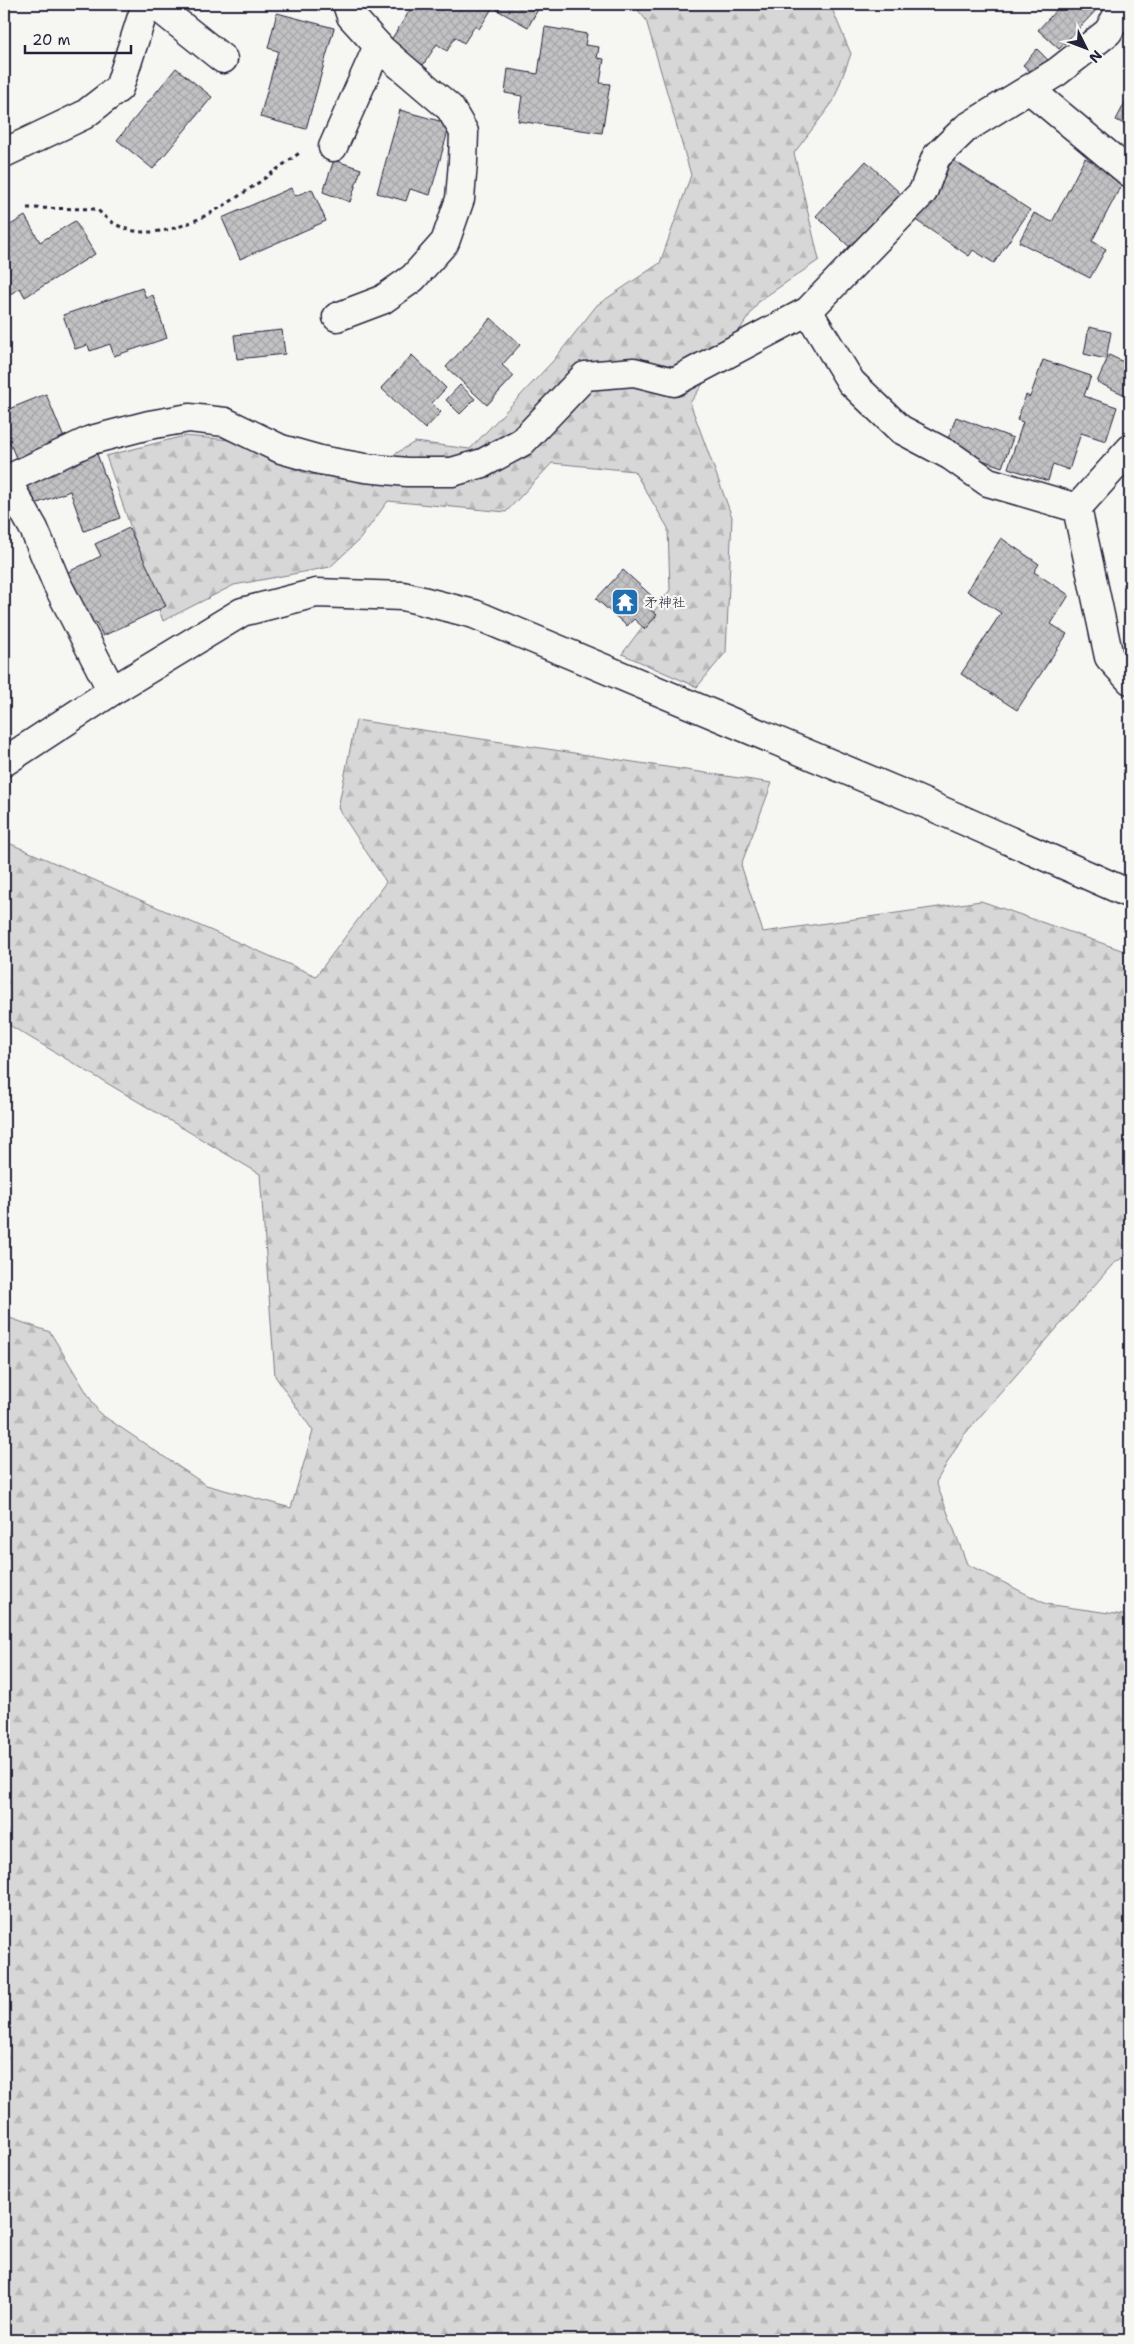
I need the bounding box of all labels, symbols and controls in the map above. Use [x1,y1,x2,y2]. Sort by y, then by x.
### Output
scale bar [25,22,131,54]
north arrow [1062,22,1112,72]
text: 20 m [32,30,71,50]
text: N [1085,47,1106,67]
temple icon: 矛神社 [610,587,640,617]
place label: 矛神社 [644,593,686,611]

